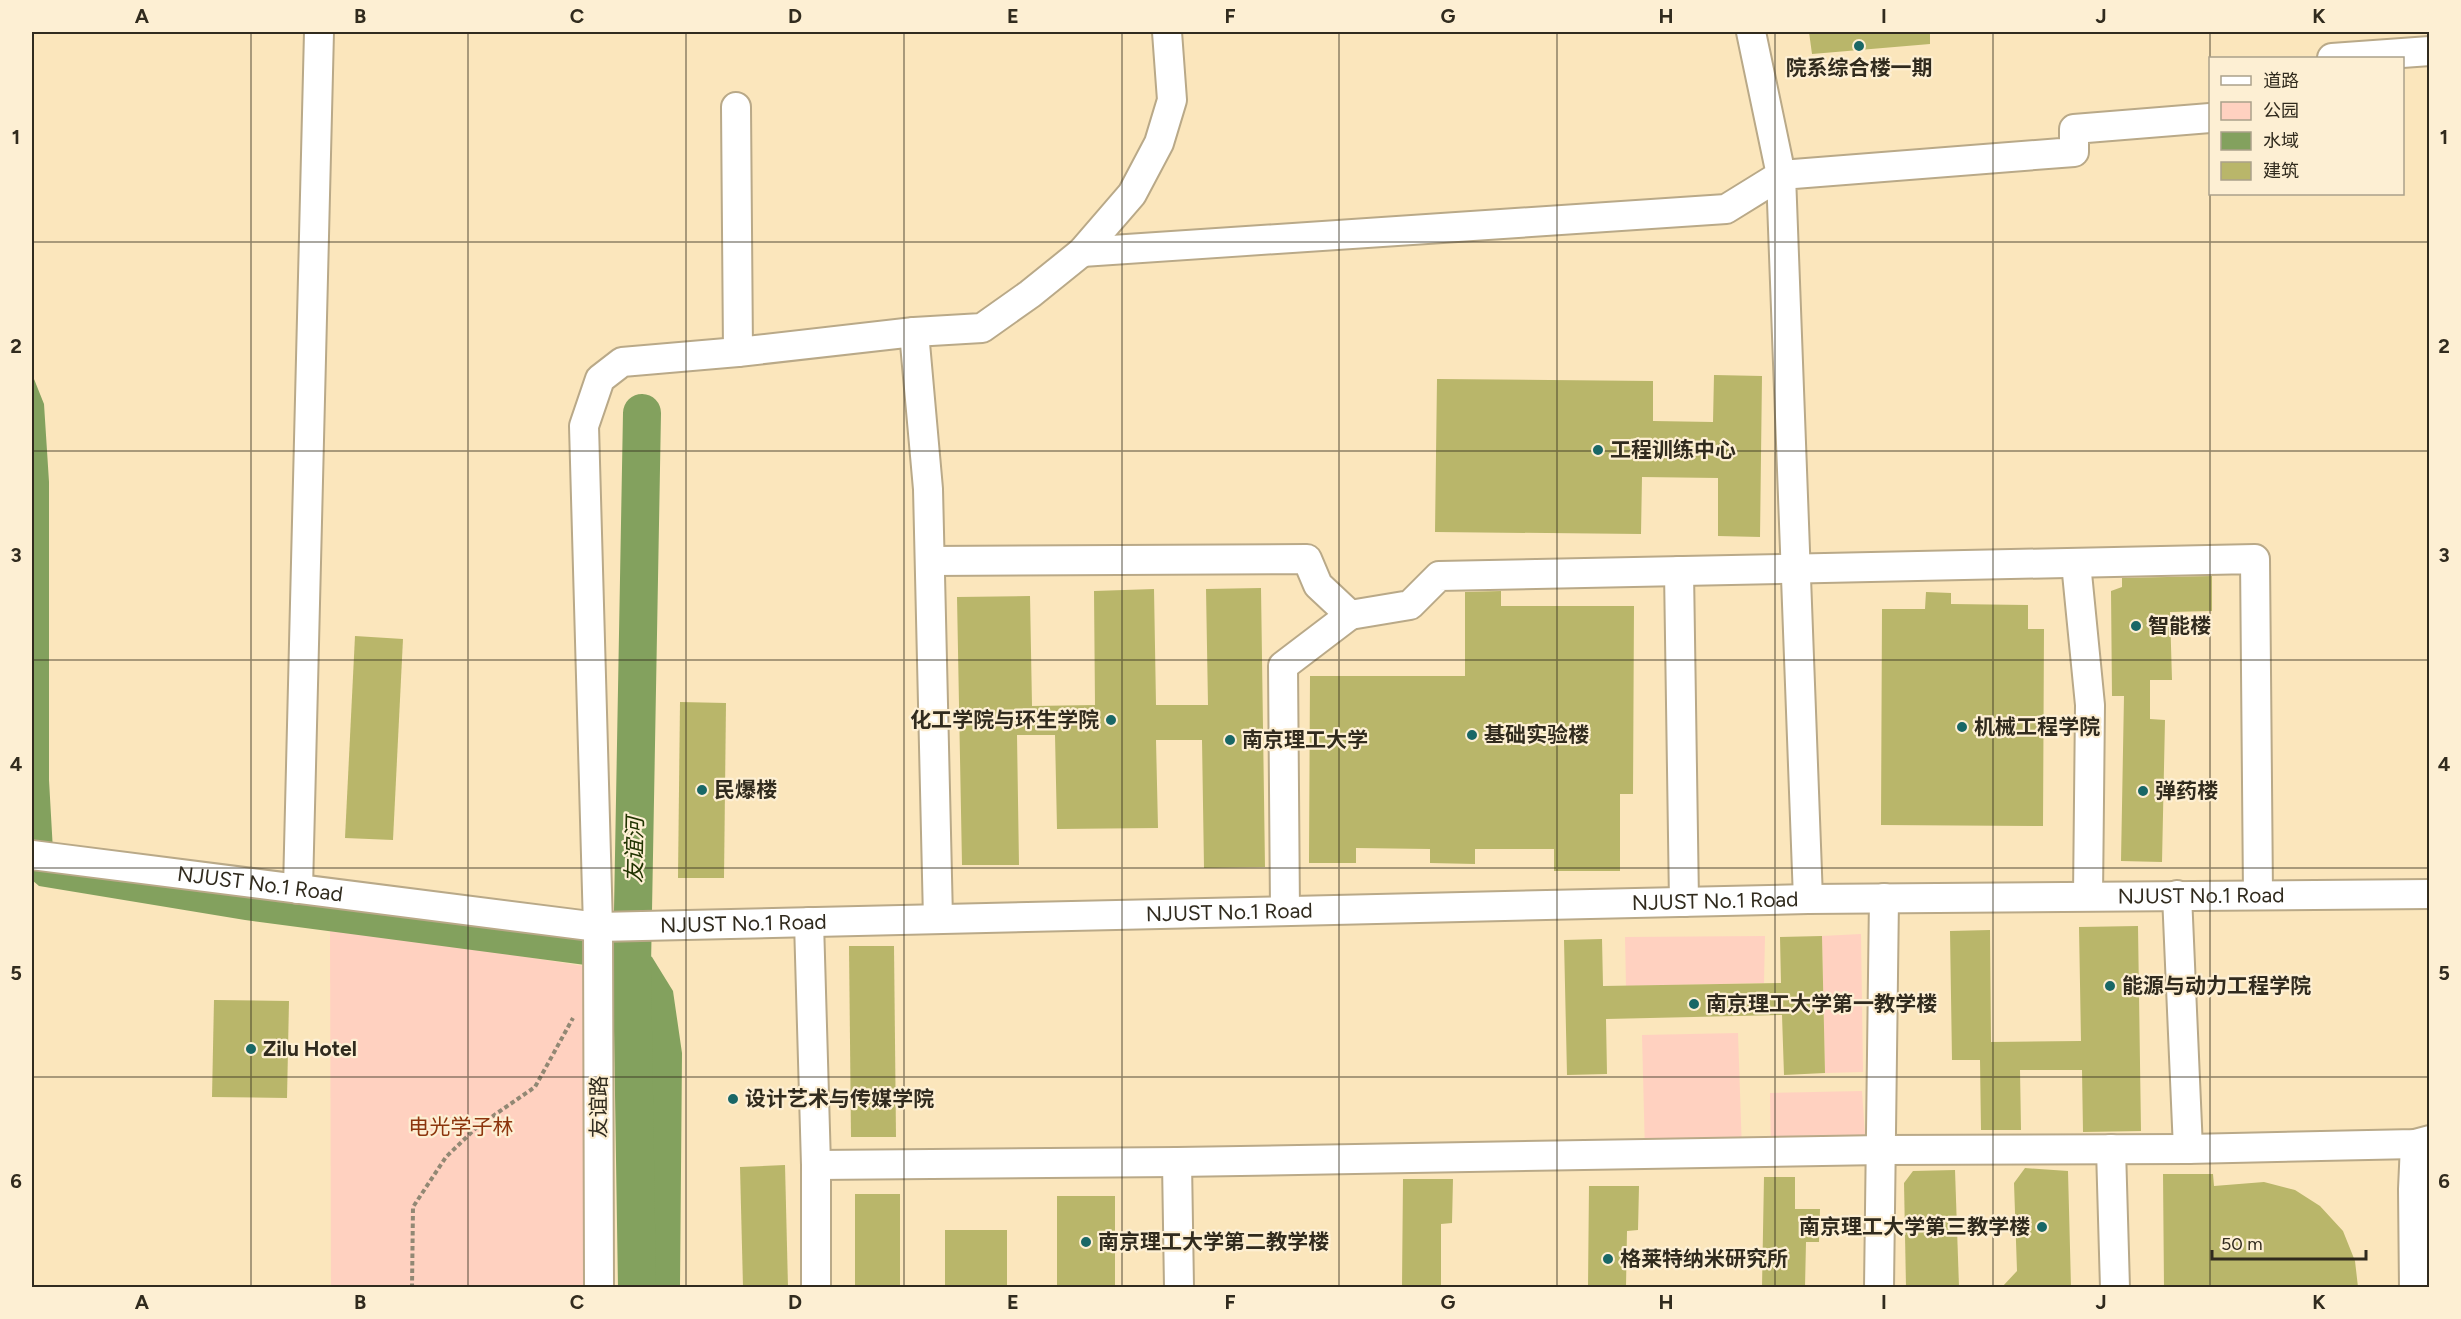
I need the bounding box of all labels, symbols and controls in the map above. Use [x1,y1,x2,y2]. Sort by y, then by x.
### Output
text: A [135,4,150,28]
text: B [354,4,366,28]
text: C [570,4,584,28]
text: D [788,4,802,28]
text: E [1007,4,1019,28]
text: F [1224,4,1236,28]
text: G [1441,4,1456,28]
text: H [1659,4,1674,28]
text: I [1881,4,1887,28]
text: J [2095,4,2107,28]
text: K [2312,4,2326,28]
marker: 院系综合楼一期 [1852,39,1866,53]
place label: 院系综合楼一期 [1786,55,1933,80]
legend [2209,57,2404,195]
text: 道路 [2263,70,2299,92]
text: 公园 [2263,100,2299,122]
text: 1 [12,125,20,149]
text: 1 [2440,125,2448,149]
text: 水域 [2263,130,2299,152]
text: 建筑 [2263,160,2299,182]
text: 2 [10,334,22,358]
text: 2 [2438,334,2450,358]
place label: 工程训练中心 [1610,437,1736,462]
marker: 工程训练中心 [1591,443,1605,457]
text: 3 [10,543,22,567]
text: 3 [2438,543,2450,567]
place label: 智能楼 [2148,613,2211,638]
marker: 智能楼 [2129,619,2143,633]
place label: 化工学院与环生学院 [910,707,1099,732]
marker: 化工学院与环生学院 [1104,713,1118,727]
place label: 机械工程学院 [1974,714,2100,739]
marker: 机械工程学院 [1955,720,1969,734]
place label: 基础实验楼 [1484,722,1589,747]
place label: 南京理工大学 [1242,727,1368,752]
marker: 基础实验楼 [1465,728,1479,742]
marker: 南京理工大学 [1223,733,1237,747]
text: 4 [10,752,23,776]
text: 4 [2438,752,2451,776]
place label: 民爆楼 [714,777,777,802]
place label: 弹药楼 [2155,778,2218,803]
marker: 民爆楼 [695,783,709,797]
marker: 弹药楼 [2136,784,2150,798]
water label: 友谊河 [620,813,649,883]
street label: NJUST No.1 Road [176,861,344,906]
street label: NJUST No.1 Road [2118,882,2285,909]
street label: NJUST No.1 Road [1632,886,1799,915]
street label: NJUST No.1 Road [1146,897,1313,926]
street label: NJUST No.1 Road [660,909,827,938]
text: 5 [10,961,22,985]
text: 5 [2438,961,2450,985]
place label: 能源与动力工程学院 [2122,973,2311,998]
marker: 能源与动力工程学院 [2103,979,2117,993]
place label: 南京理工大学第一教学楼 [1706,991,1937,1016]
marker: 南京理工大学第一教学楼 [1687,997,1701,1011]
place label: Zilu Hotel [263,1036,357,1061]
marker: Zilu Hotel [244,1042,258,1056]
street label: 友谊路 [586,1076,611,1139]
place label: 设计艺术与传媒学院 [745,1086,934,1111]
marker: 设计艺术与传媒学院 [726,1092,740,1106]
park label: 电光学子林 [409,1114,514,1139]
text: 6 [10,1169,22,1193]
text: 6 [2438,1169,2450,1193]
place label: 南京理工大学第三教学楼 [1799,1214,2030,1239]
marker: 南京理工大学第三教学楼 [2035,1220,2049,1234]
scale bar [2212,1223,2366,1261]
place label: 南京理工大学第二教学楼 [1098,1229,1329,1254]
text: 50 m [2221,1233,2263,1255]
marker: 南京理工大学第二教学楼 [1079,1235,1093,1249]
place label: 格莱特纳米研究所 [1620,1246,1788,1271]
marker: 格莱特纳米研究所 [1601,1252,1615,1266]
text: A [135,1290,150,1314]
text: B [354,1290,366,1314]
text: C [570,1290,584,1314]
text: D [788,1290,802,1314]
text: E [1007,1290,1019,1314]
text: F [1224,1290,1236,1314]
text: G [1441,1290,1456,1314]
text: H [1659,1290,1674,1314]
text: I [1881,1290,1887,1314]
text: J [2095,1290,2107,1314]
text: K [2312,1290,2326,1314]

